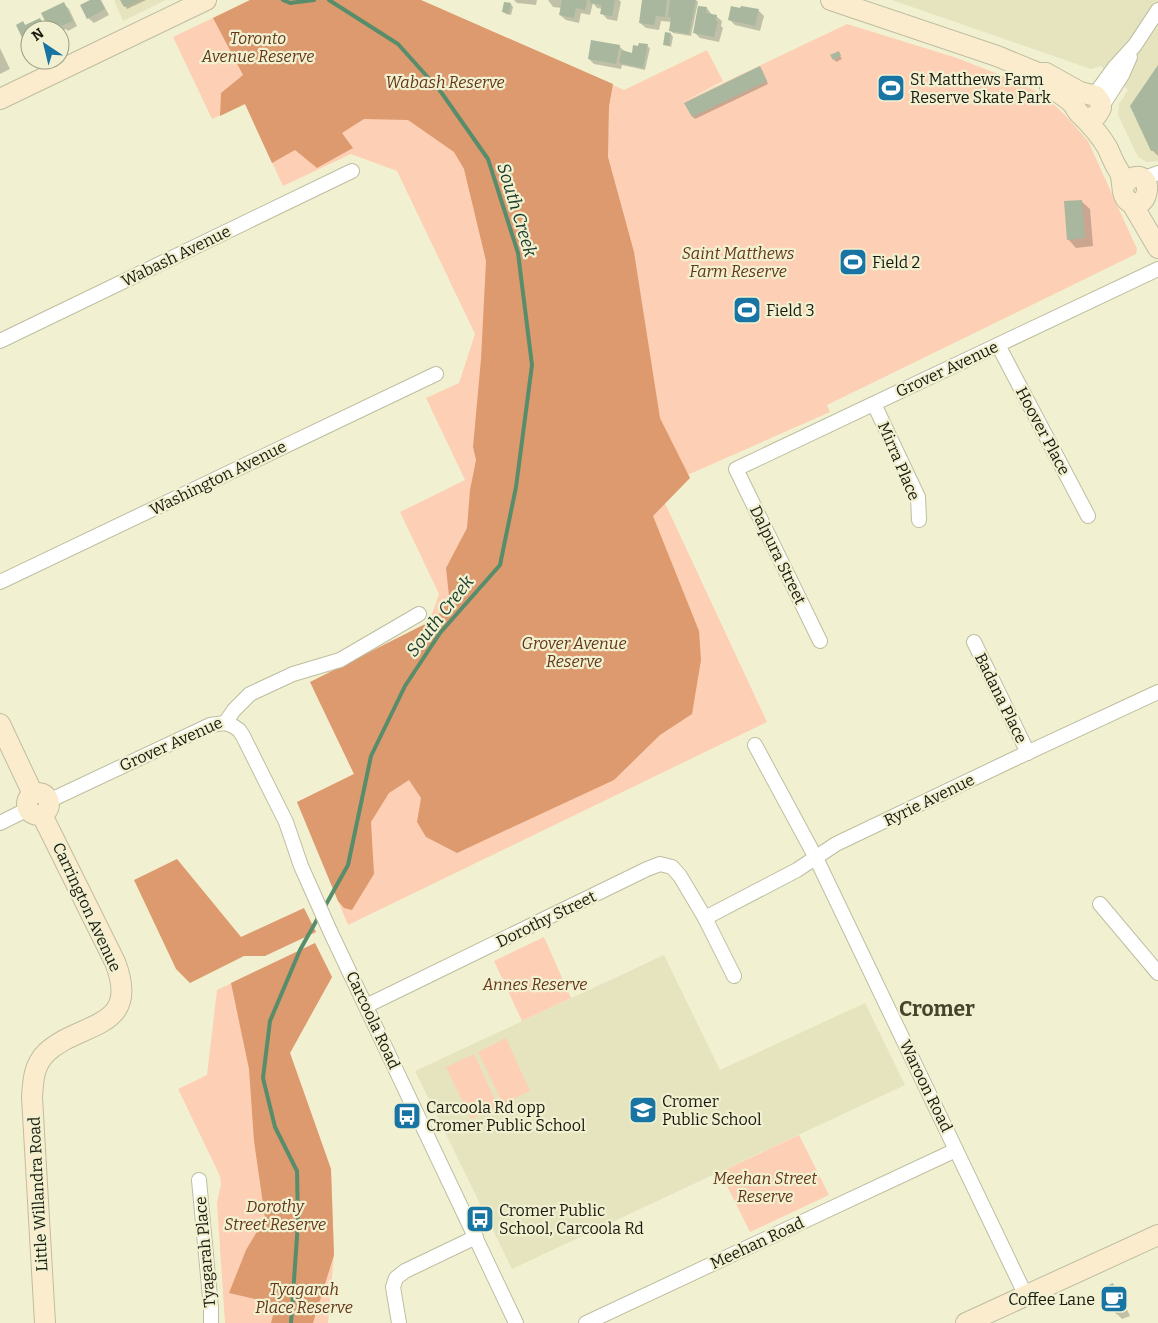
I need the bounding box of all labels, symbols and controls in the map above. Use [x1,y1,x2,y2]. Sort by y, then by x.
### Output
north arrow [20,20,70,70]
text: N [29,25,47,45]
park label: Toronto Avenue Reserve [201,29,314,66]
place label: St Matthews Farm Reserve Skate Park [910,70,1051,107]
park label: Wabash Reserve [385,73,505,92]
sports icon: St Matthews Farm Reserve Skate Park [876,73,906,103]
water label: South Creek [492,160,542,260]
street label: Wabash Avenue [118,221,234,291]
park label: Saint Matthews Farm Reserve [682,244,795,281]
sports icon: Field 2 [838,247,868,277]
place label: Field 2 [872,253,920,272]
sports icon: Field 3 [732,295,762,325]
place label: Field 3 [766,301,815,320]
street label: Grover Avenue [893,337,1001,401]
street label: Hoover Place [1012,384,1074,478]
street label: Mirra Place [874,419,924,503]
street label: Washington Avenue [147,437,289,519]
street label: Dalpura Street [746,502,810,608]
water label: South Creek [401,571,479,661]
park label: Grover Avenue Reserve [522,634,626,671]
street label: Badana Place [971,650,1031,746]
street label: Grover Avenue [117,713,225,775]
street label: Ryrie Avenue [881,770,977,830]
street label: Carrington Avenue [49,839,125,975]
street label: Dorothy Street [493,887,599,951]
street label: Carcoola Road [342,968,404,1072]
park label: Annes Reserve [482,975,587,994]
district label: Cromer [899,996,975,1022]
street label: Waroon Road [896,1037,957,1135]
place label: Cromer Public School [662,1092,762,1129]
school or university icon: Cromer Public School [628,1095,658,1125]
place label: Carcoola Rd opp Cromer Public School [426,1098,586,1135]
bus stop icon: Carcoola Rd opp Cromer Public School [392,1101,422,1131]
street label: Little Willandra Road [24,1115,52,1272]
park label: Meehan Street Reserve [713,1169,817,1206]
street label: Tyagarah Place [191,1196,219,1308]
park label: Dorothy Street Reserve [224,1197,326,1234]
place label: Cromer Public School, Carcoola Rd [499,1201,644,1238]
bus stop icon: Cromer Public School, Carcoola Rd [465,1204,495,1234]
street label: Meehan Road [707,1213,807,1273]
park label: Tyagarah Place Reserve [255,1280,353,1317]
cafe icon: Coffee Lane [1099,1284,1129,1314]
place label: Coffee Lane [1008,1290,1095,1309]

